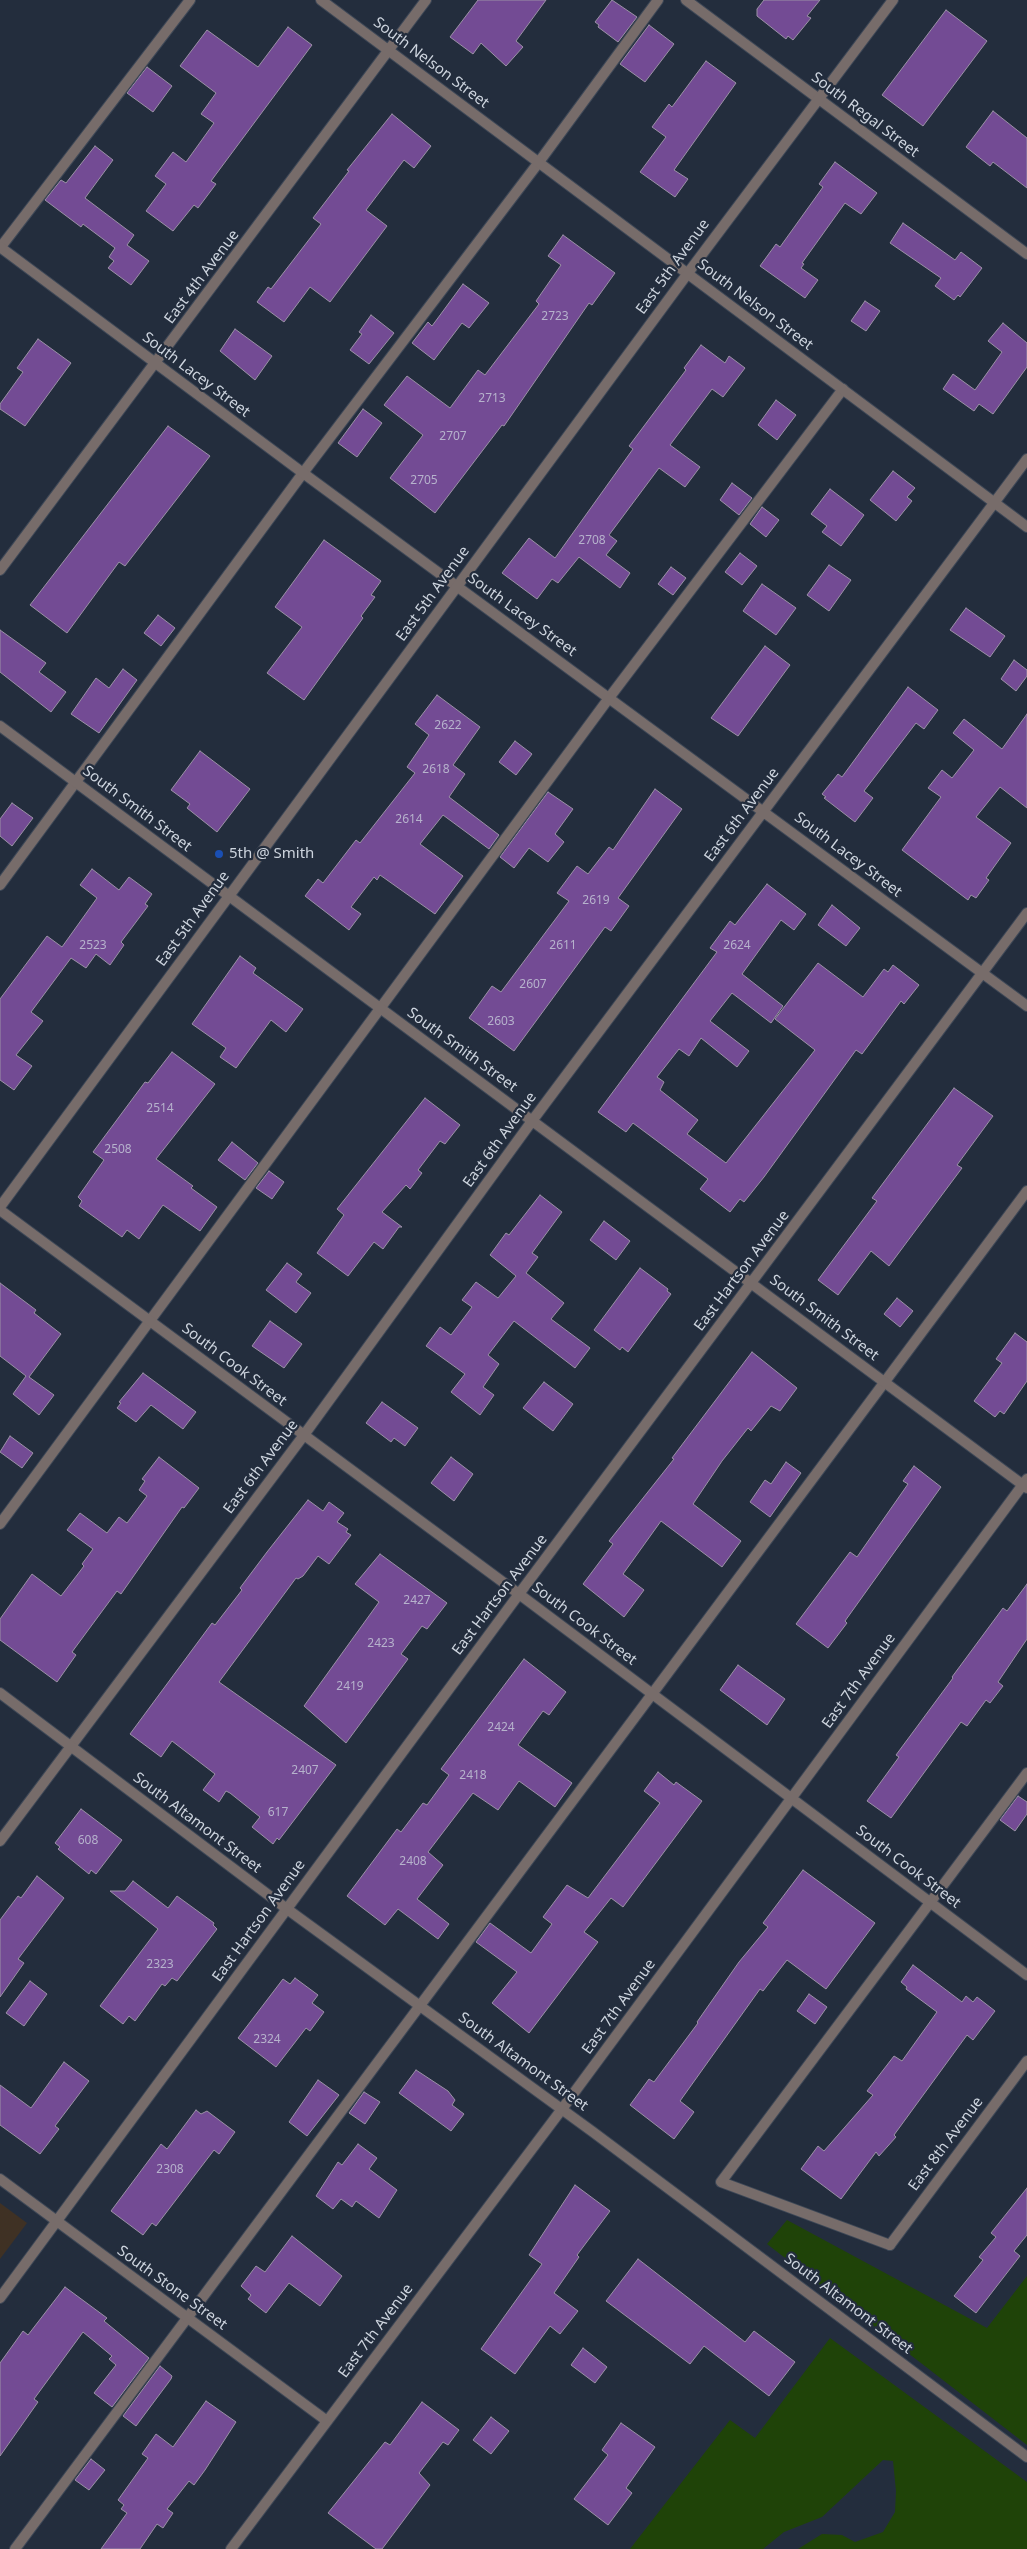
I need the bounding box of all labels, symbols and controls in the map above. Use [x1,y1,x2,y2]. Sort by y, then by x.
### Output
street label: South Nelson Street [370,14,492,112]
street label: South Regal Street [808,69,922,161]
street label: East 5th Avenue [632,216,714,318]
street label: East 4th Avenue [161,226,243,328]
street label: South Nelson Street [694,256,816,354]
house number: 2723 [541,310,569,324]
street label: South Lacey Street [139,329,253,421]
house number: 2713 [478,392,506,406]
house number: 2707 [439,430,467,444]
house number: 2705 [410,474,438,488]
house number: 2708 [578,534,606,548]
street label: East 5th Avenue [392,543,474,645]
street label: South Lacey Street [464,569,580,661]
house number: 2622 [434,719,462,733]
street label: South Smith Street [79,762,195,856]
house number: 2618 [422,763,450,777]
street label: East 6th Avenue [701,764,783,866]
street label: South Lacey Street [791,809,905,901]
house number: 2614 [395,813,423,827]
place label: 5th @ Smith [229,845,314,863]
marker: 5th @ Smith [213,848,225,860]
street label: East 5th Avenue [152,868,234,970]
house number: 2619 [582,894,610,908]
house number: 2523 [79,939,107,953]
house number: 2611 [549,939,577,953]
house number: 2624 [723,939,751,953]
house number: 2607 [519,978,547,992]
street label: South Smith Street [403,1004,521,1096]
house number: 2603 [487,1015,515,1029]
street label: East 6th Avenue [459,1089,541,1191]
house number: 2514 [146,1102,174,1116]
house number: 2508 [104,1143,132,1157]
street label: East Hartson Avenue [691,1207,793,1335]
street label: South Smith Street [766,1271,882,1365]
street label: South Cook Street [178,1320,290,1410]
street label: East 6th Avenue [220,1416,302,1518]
street label: East Hartson Avenue [449,1531,551,1659]
street label: South Cook Street [528,1579,640,1669]
house number: 2427 [403,1594,431,1608]
street label: East 7th Avenue [818,1630,900,1732]
house number: 2423 [367,1637,395,1651]
house number: 2419 [336,1680,364,1694]
house number: 2424 [487,1721,515,1735]
house number: 2407 [291,1764,319,1778]
street label: South Altamont Street [129,1769,265,1877]
house number: 2418 [459,1769,487,1783]
house number: 617 [268,1806,288,1820]
street label: South Cook Street [852,1822,964,1912]
house number: 608 [78,1834,98,1848]
house number: 2408 [399,1855,427,1869]
street label: East Hartson Avenue [209,1856,309,1986]
street label: East 7th Avenue [578,1956,660,2058]
house number: 2323 [146,1958,174,1972]
street label: South Altamont Street [455,2009,591,2115]
house number: 2324 [253,2033,281,2047]
street label: East 8th Avenue [905,2093,987,2195]
house number: 2308 [156,2163,184,2177]
street label: South Stone Street [114,2242,230,2334]
street label: South Altamont Street [780,2250,916,2358]
street label: East 7th Avenue [335,2280,417,2382]

